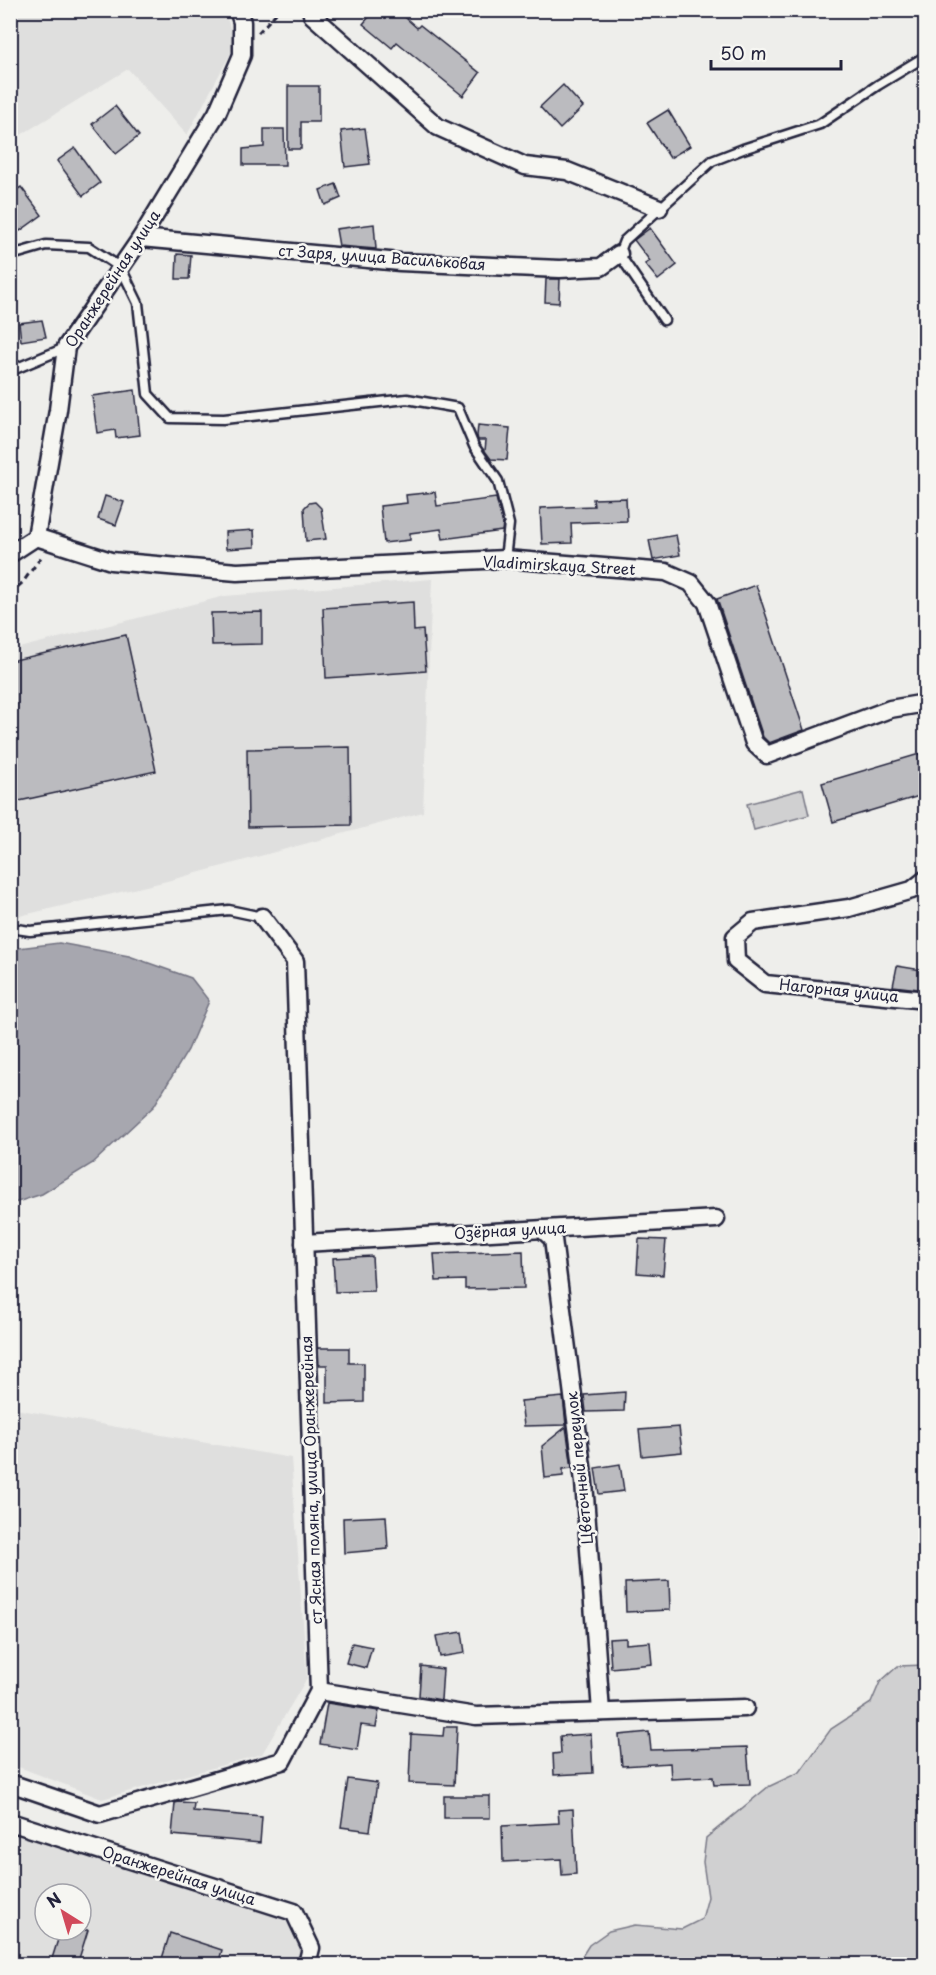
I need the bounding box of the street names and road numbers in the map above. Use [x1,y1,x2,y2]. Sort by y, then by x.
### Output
street label: Оранжерейная улица [59,204,165,352]
street label: ст Заря, улица Васильковая [278,238,486,275]
street label: Vladimirskaya Street [482,549,636,580]
street label: Нагорная улица [778,972,901,1007]
street label: Озёрная улица [453,1215,567,1244]
street label: ст Ясная поляна, улица Оранжерейная [294,1335,327,1625]
street label: Цветочный переулок [559,1391,598,1546]
street label: Оранжерейная улица [100,1839,260,1910]

